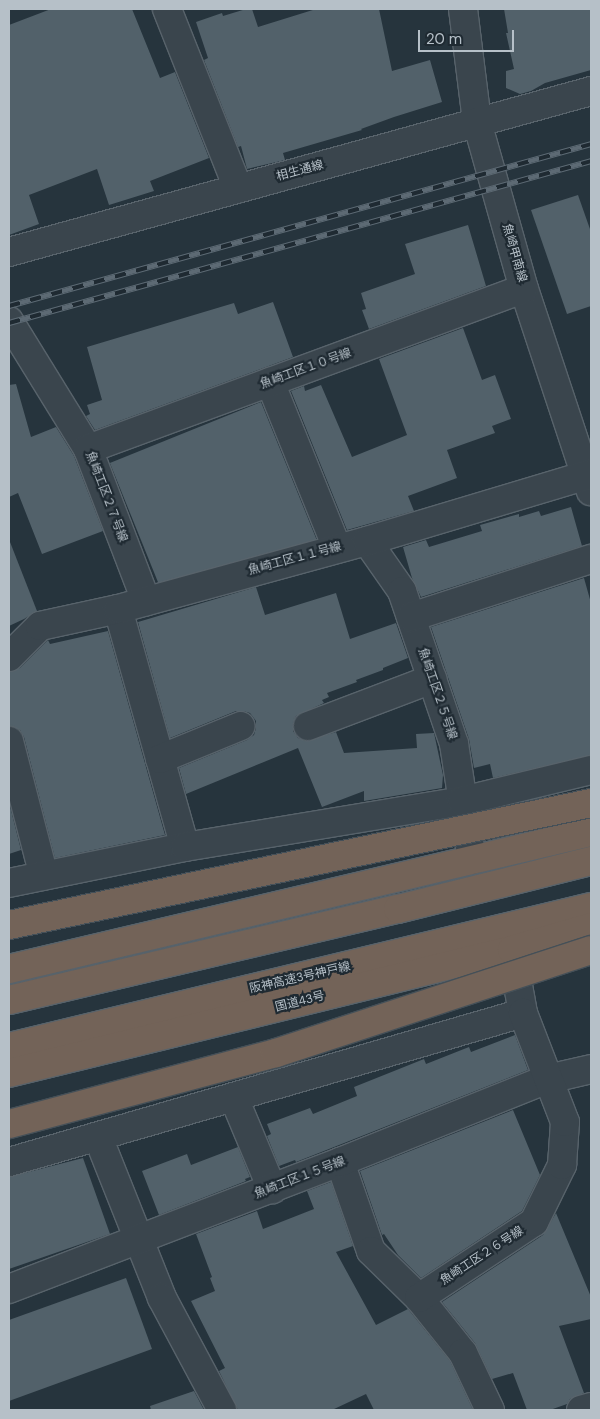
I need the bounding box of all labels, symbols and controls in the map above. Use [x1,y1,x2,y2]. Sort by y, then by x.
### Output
scale bar [420,20,516,52]
text: 20 m [426,29,462,49]
street label: 相生通線 [275,158,325,184]
street label: 魚崎甲南線 [499,222,529,284]
street label: 魚崎工区１０号線 [258,346,354,392]
street label: 魚崎工区２７号線 [82,450,130,544]
street label: 魚崎工区１１号線 [247,540,343,578]
street label: 魚崎工区２５号線 [415,646,459,742]
street label: 阪神高速3号神戸線 [248,959,352,997]
street label: 国道43号 [274,989,326,1015]
street label: 魚崎工区１５号線 [253,1154,347,1202]
street label: 魚崎工区２６号線 [438,1224,526,1288]

